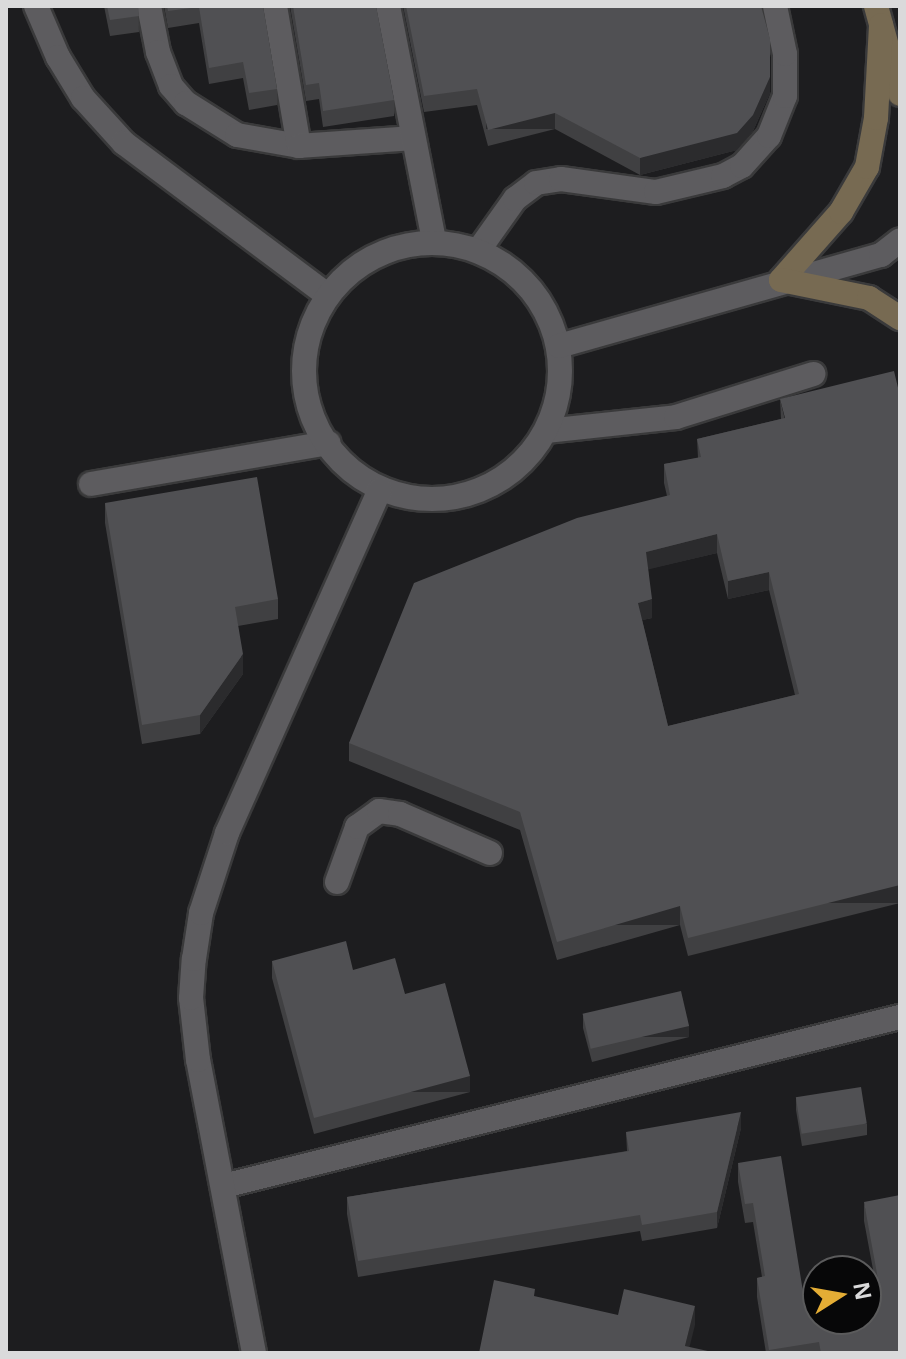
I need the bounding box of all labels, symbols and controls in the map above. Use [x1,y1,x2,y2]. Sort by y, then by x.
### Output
north arrow [802,1255,882,1335]
text: N [847,1279,880,1302]

